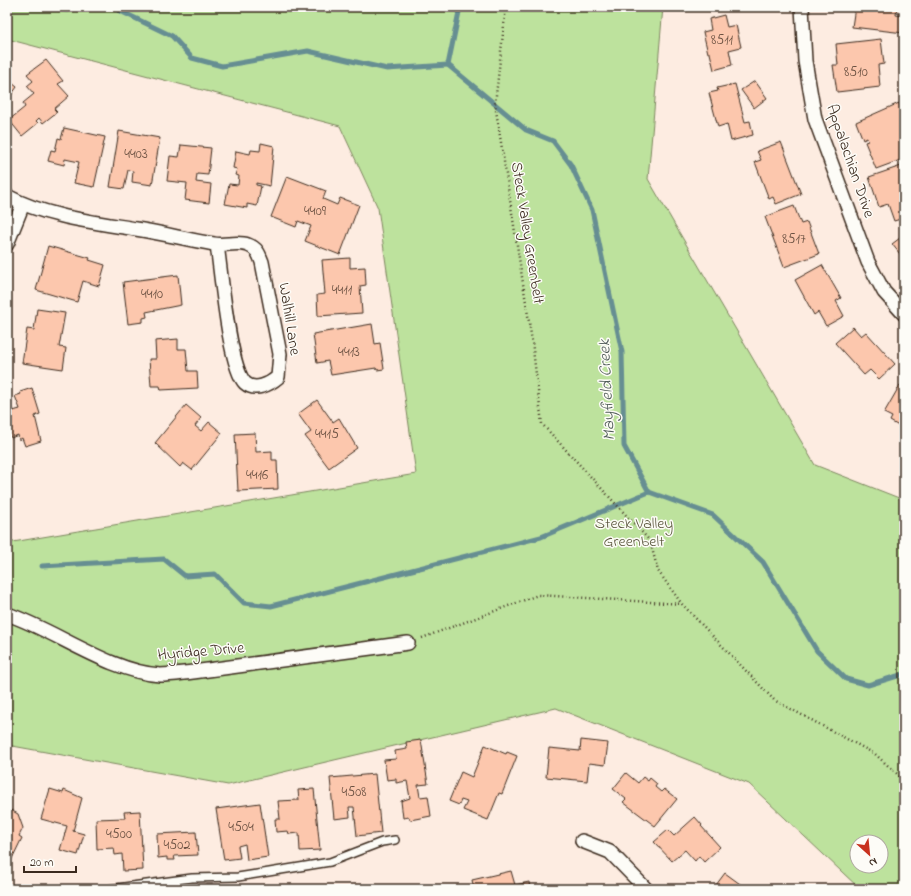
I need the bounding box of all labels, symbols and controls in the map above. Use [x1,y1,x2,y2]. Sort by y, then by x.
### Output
house number: 8511 [711,30,734,51]
house number: 8510 [844,62,868,83]
street label: Appalachian Drive [819,101,881,222]
house number: 4403 [124,144,148,165]
street label: Steck Valley Greenbelt [504,160,550,306]
house number: 4409 [304,201,327,222]
house number: 8517 [782,229,806,250]
house number: 4411 [332,280,353,301]
street label: Walhill Lane [271,281,307,358]
house number: 4410 [141,284,163,305]
water label: Mayfield Creek [592,337,623,441]
house number: 4413 [338,342,360,363]
house number: 4415 [315,424,339,445]
house number: 4416 [246,465,268,486]
park label: Steck Valley Greenbelt [595,512,673,554]
street label: Hyridge Drive [157,636,246,668]
house number: 4508 [341,782,367,803]
house number: 4504 [228,817,254,838]
house number: 4500 [106,824,132,845]
north arrow [849,834,889,874]
house number: 4502 [164,835,190,856]
scale bar [24,848,76,874]
text: N [866,853,880,871]
text: 20 m [30,854,53,872]

